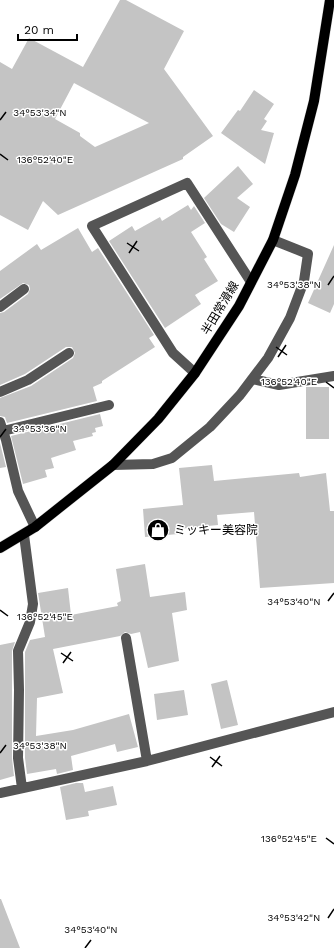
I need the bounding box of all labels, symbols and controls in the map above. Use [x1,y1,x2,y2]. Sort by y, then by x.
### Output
scale bar [18,16,77,42]
text: 20 m [24,23,54,37]
text: 34°53'34"N [13,107,67,118]
text: 136°52'40"E [17,154,73,165]
street label: 半田常滑線 [199,279,241,337]
text: 34°53'38"N [267,279,321,290]
text: 136°52'40"E [261,376,317,387]
text: 34°53'36"N [13,423,67,434]
shop icon: ミッキー美容院 [145,517,171,543]
place label: ミッキー美容院 [174,523,258,537]
text: 34°53'40"N [267,596,321,607]
text: 136°52'45"E [17,611,73,622]
text: 34°53'38"N [13,740,67,751]
text: 136°52'45"E [261,833,317,844]
text: 34°53'42"N [268,912,320,923]
text: 34°53'40"N [64,924,118,935]

